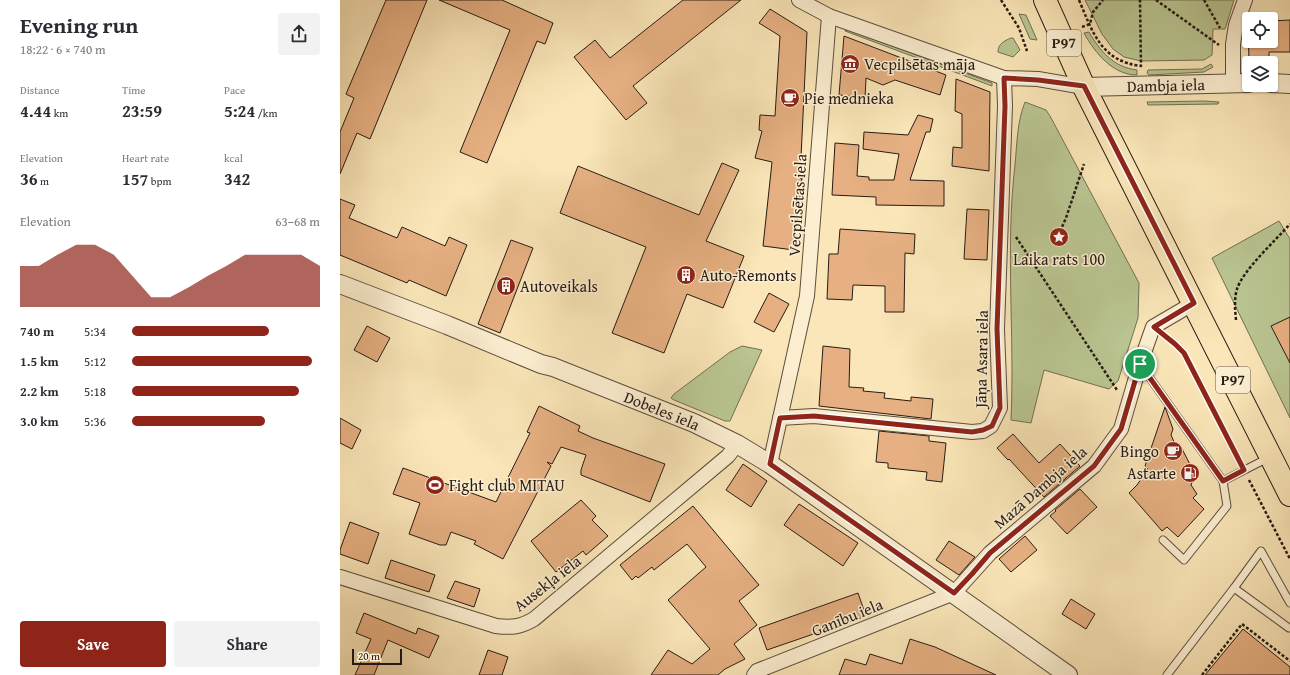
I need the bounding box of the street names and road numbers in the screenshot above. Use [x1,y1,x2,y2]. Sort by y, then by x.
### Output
road number: P97 [1047,30,1081,56]
street label: Dambja iela [1127,72,1206,98]
street label: Vecpilsētas iela [781,152,813,257]
street label: Jāņa Asara iela [968,309,994,410]
road number: P97 [1216,367,1250,393]
street label: Dobeles iela [621,384,705,436]
street label: Mazā Dambja iela [988,439,1092,534]
street label: Ausekļa iela [508,549,586,617]
street label: Ganību iela [808,592,887,642]

